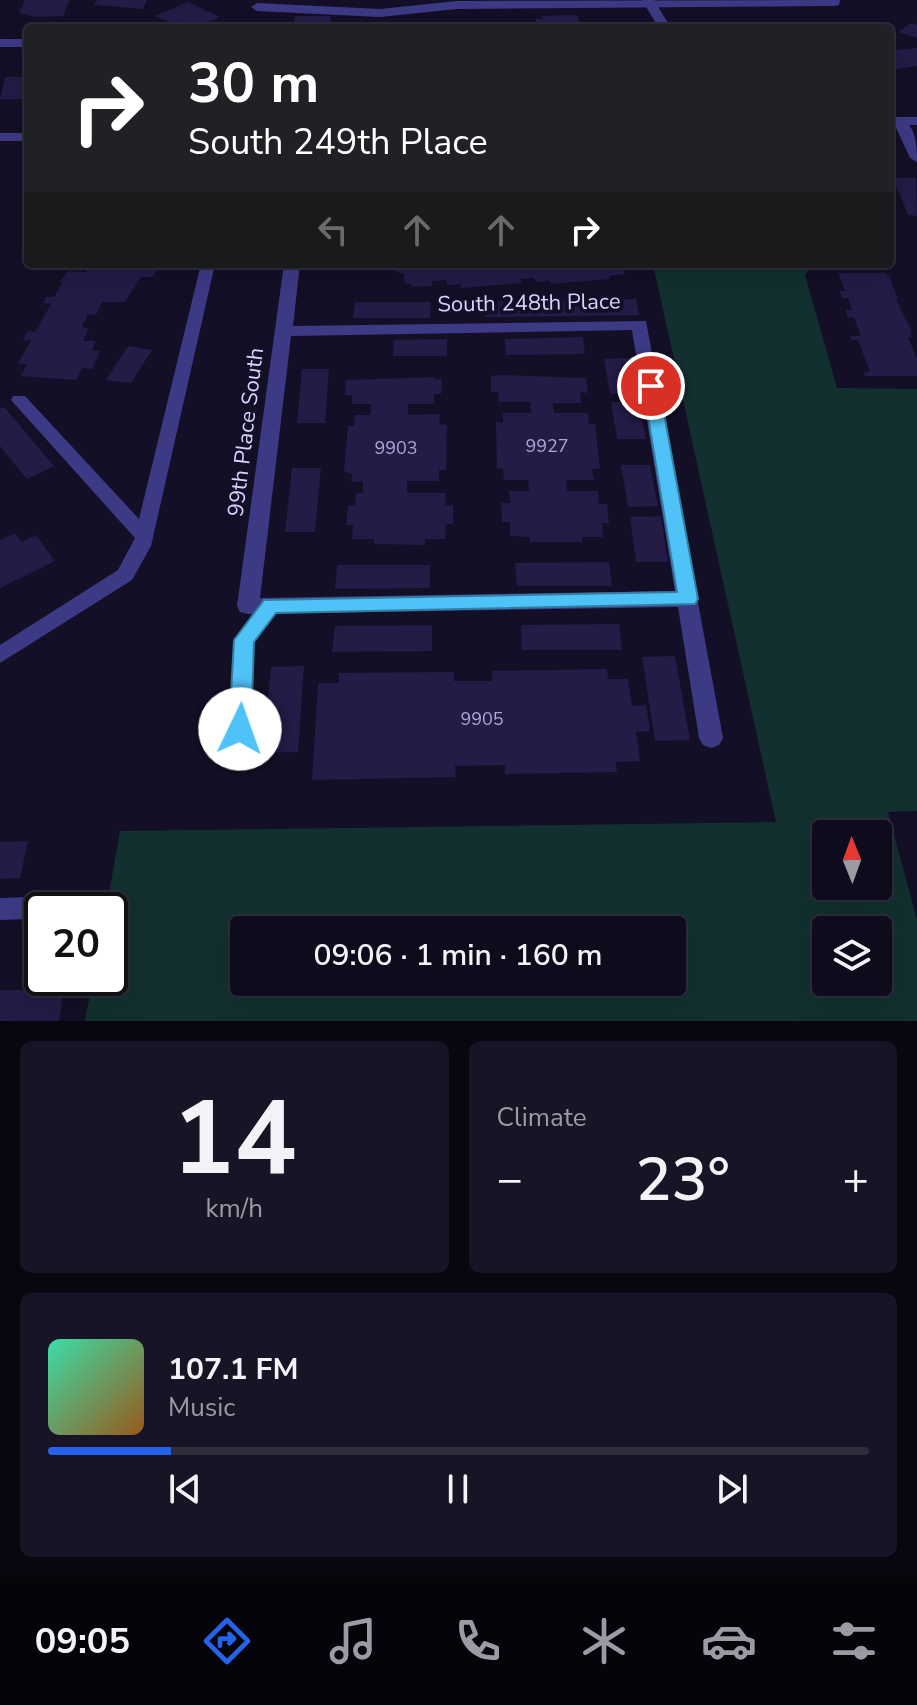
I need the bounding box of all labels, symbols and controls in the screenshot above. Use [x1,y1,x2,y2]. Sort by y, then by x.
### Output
text: 30 m [188,45,319,122]
icon: right [56,56,160,160]
text: South 249th Place [188,118,488,167]
icon: left [311,208,355,252]
icon: ahead [395,208,439,252]
icon: ahead [479,208,523,252]
icon: right [563,208,607,252]
street label: South 248th Place [437,286,621,320]
street label: 99th Place South [221,346,271,518]
pin [617,352,685,420]
icon: arrive [629,364,673,408]
house number: 9927 [525,434,569,458]
house number: 9903 [374,436,418,460]
position arrow [198,687,282,771]
house number: 9905 [460,707,504,731]
north arrow [812,820,892,900]
map controls [812,820,892,996]
speed limit sign: 20 [24,892,128,996]
button: layers [812,916,892,996]
text: 09:06 · 1 min · 160 m [313,935,603,976]
text: 14 [172,1068,297,1210]
text: Climate [497,1100,587,1135]
text: 23° [636,1139,730,1221]
text: − [497,1150,523,1210]
text: + [843,1150,869,1210]
text: km/h [206,1191,263,1226]
text: 107.1 FM [168,1349,298,1390]
text: Music [168,1390,235,1425]
icon: previous [163,1467,207,1511]
icon: pause [436,1467,480,1511]
icon: next [710,1467,754,1511]
icon: directions [199,1613,255,1669]
icon: music [325,1613,381,1669]
icon: phone [450,1613,506,1669]
icon: climate [576,1613,632,1669]
icon: car [701,1613,757,1669]
icon: filters [826,1613,882,1669]
text: 09:05 [35,1617,130,1666]

